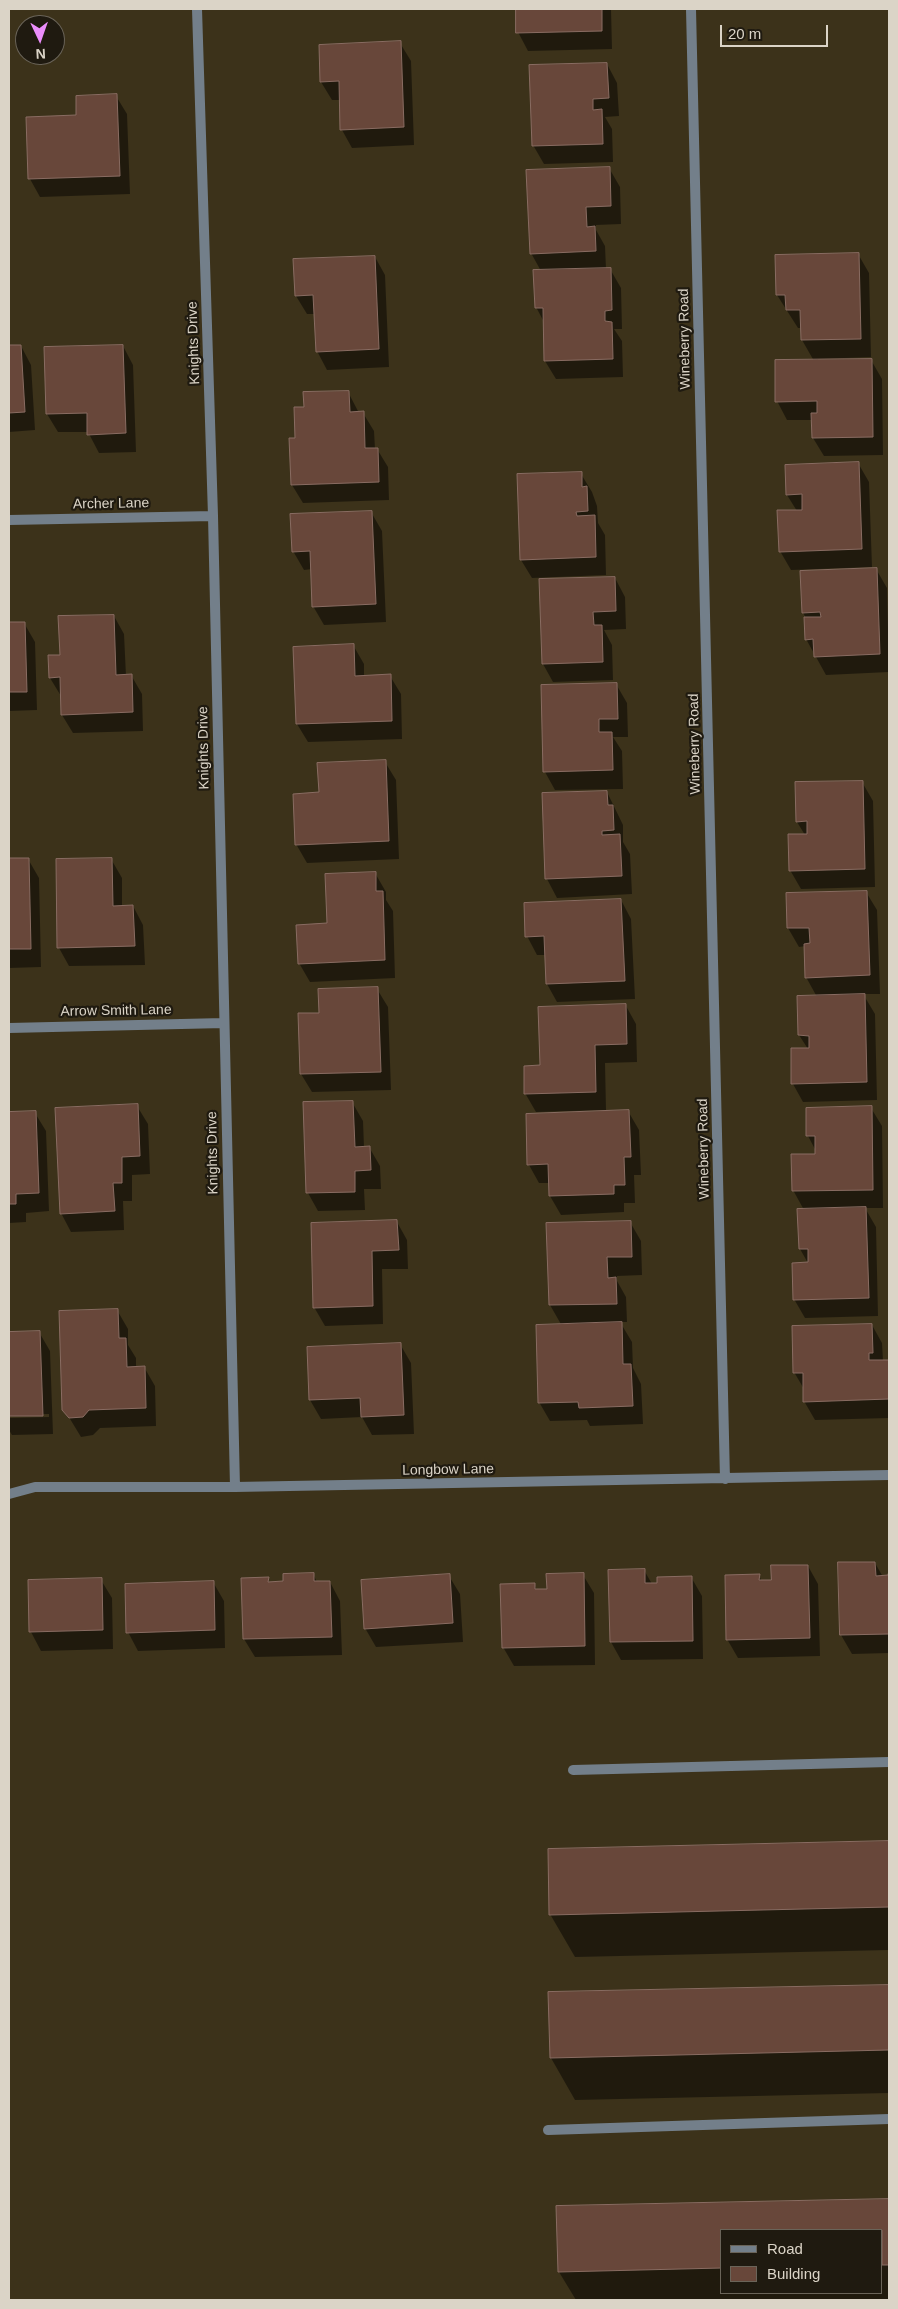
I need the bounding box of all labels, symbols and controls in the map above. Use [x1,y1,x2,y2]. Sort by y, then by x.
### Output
north arrow [15,15,65,65]
scale bar [723,15,830,47]
text: 20 m [728,25,761,42]
text: N [35,46,46,62]
street label: Wineberry Road [676,288,694,390]
street label: Knights Drive [184,301,204,385]
street label: Archer Lane [73,495,149,513]
street label: Wineberry Road [686,693,704,795]
street label: Knights Drive [195,706,213,790]
street label: Arrow Smith Lane [60,1002,172,1020]
street label: Wineberry Road [695,1098,713,1200]
street label: Knights Drive [204,1111,222,1195]
street label: Longbow Lane [402,1461,494,1479]
legend [720,2229,883,2294]
text: Road [767,2240,803,2257]
text: Building [767,2265,820,2282]

